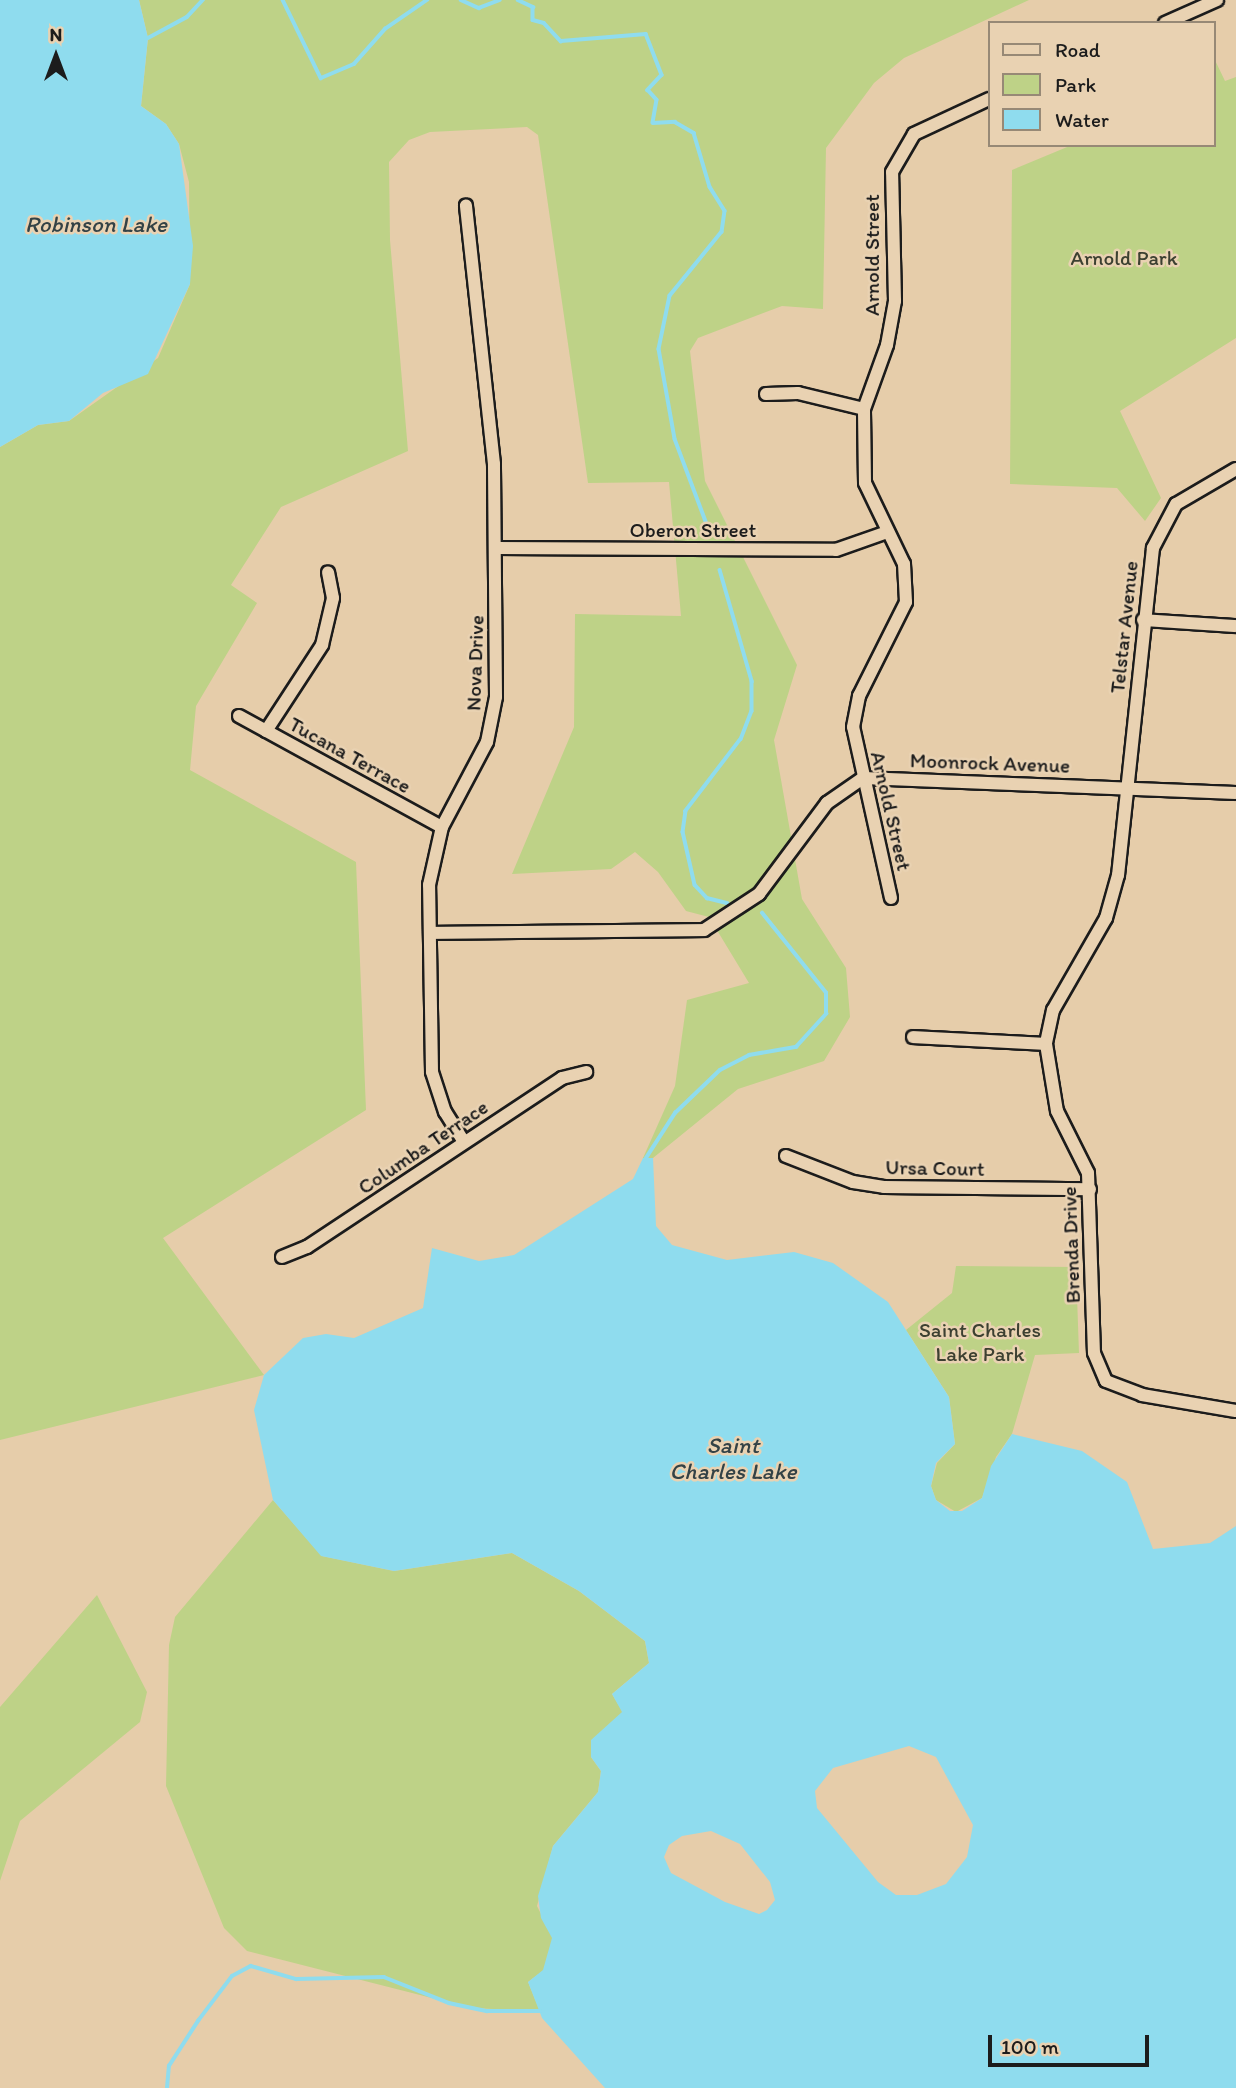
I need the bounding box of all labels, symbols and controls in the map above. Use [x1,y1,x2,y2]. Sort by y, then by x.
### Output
north arrow [21,21,91,91]
legend [988,21,1215,147]
text: N [50,23,62,46]
text: Road [1055,37,1100,62]
text: Park [1055,72,1096,97]
text: Water [1055,107,1109,132]
street label: Arnold Street [859,194,885,316]
water label: Robinson Lake [25,210,167,238]
park label: Arnold Park [1070,245,1178,271]
street label: Oberon Street [630,517,756,543]
street label: Telstar Avenue [1105,560,1143,694]
street label: Nova Drive [461,614,489,712]
street label: Tucana Terrace [285,711,415,799]
street label: Moonrock Avenue [910,748,1070,778]
street label: Arnold Street [865,749,917,873]
street label: Columba Terrace [353,1094,493,1200]
street label: Ursa Court [885,1155,985,1181]
street label: Brenda Drive [1056,1186,1086,1304]
park label: Saint Charles Lake Park [919,1317,1041,1367]
water label: Saint Charles Lake [669,1431,797,1485]
scale bar [991,2022,1152,2066]
text: 100 m [1001,2034,1059,2059]

